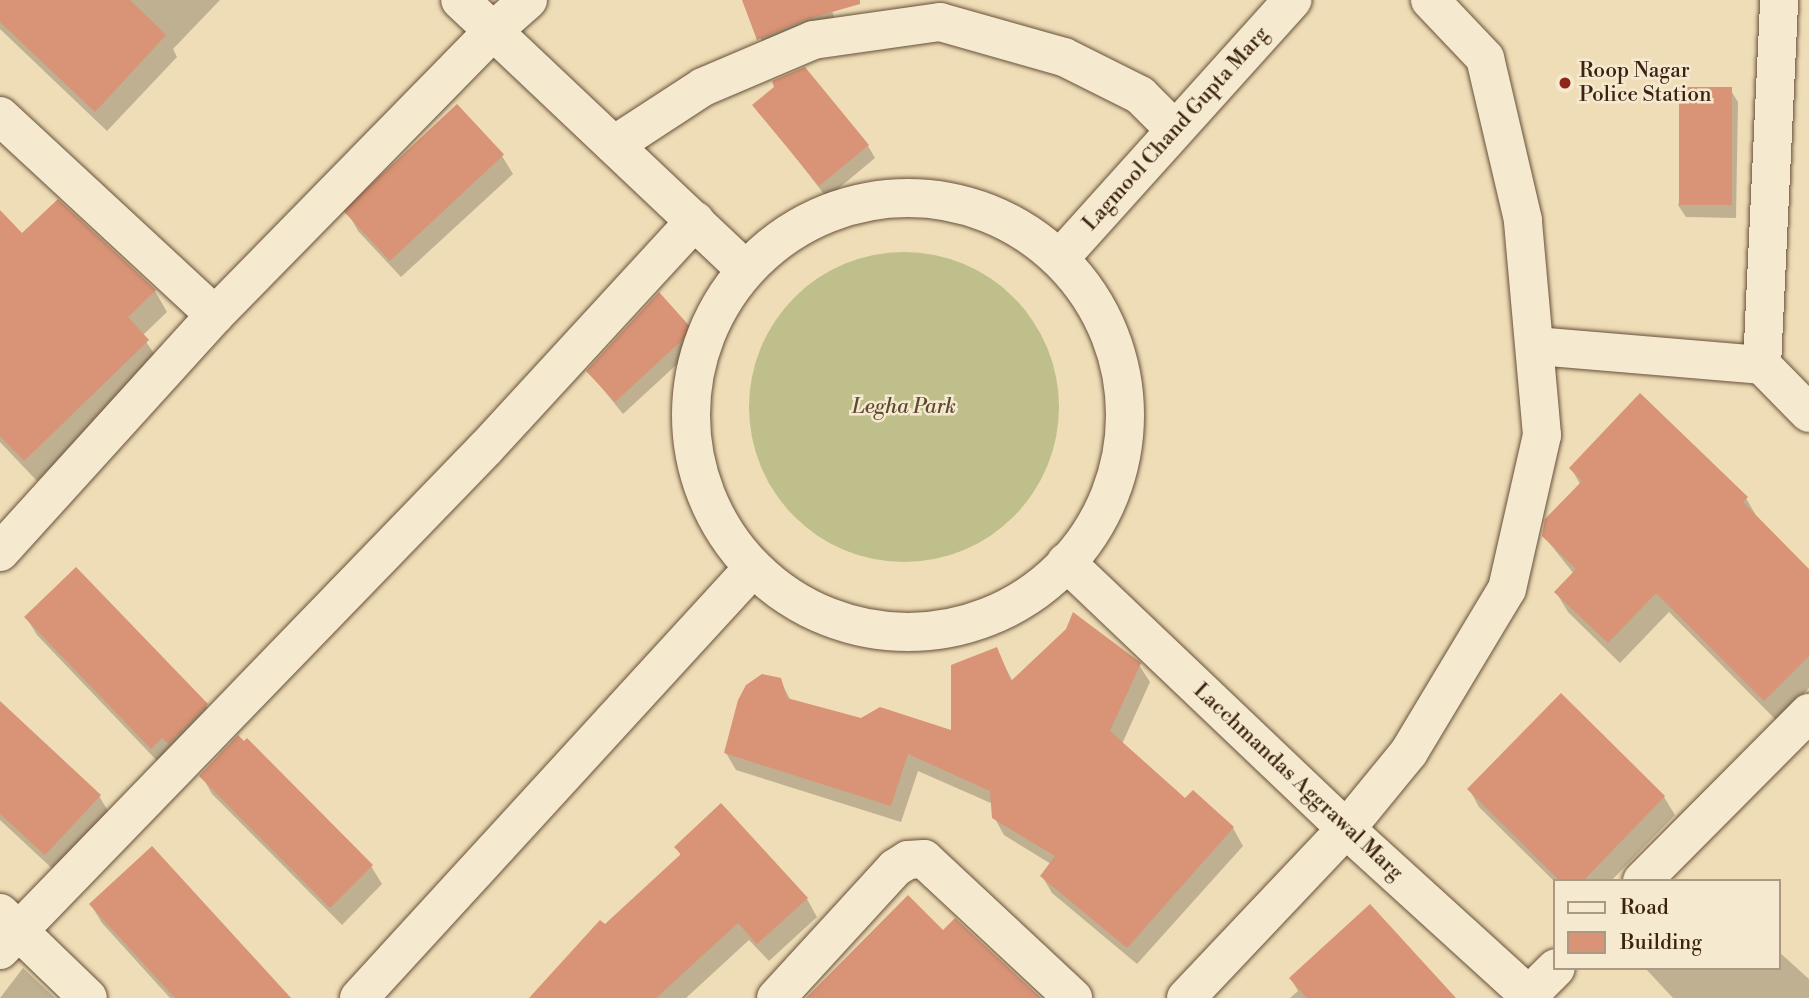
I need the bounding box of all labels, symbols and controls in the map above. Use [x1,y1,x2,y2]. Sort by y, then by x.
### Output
street label: Lagmool Chand Gupta Marg [1078,22,1274,236]
place label: Roop Nagar Police Station [1579,58,1712,108]
marker: Roop Nagar Police Station [1557,75,1573,91]
park label: Legha Park [852,394,956,420]
street label: Lacchmandas Aggrawal Marg [1188,678,1408,886]
legend [1554,879,1781,970]
text: Road [1620,895,1669,921]
text: Building [1620,930,1702,956]

